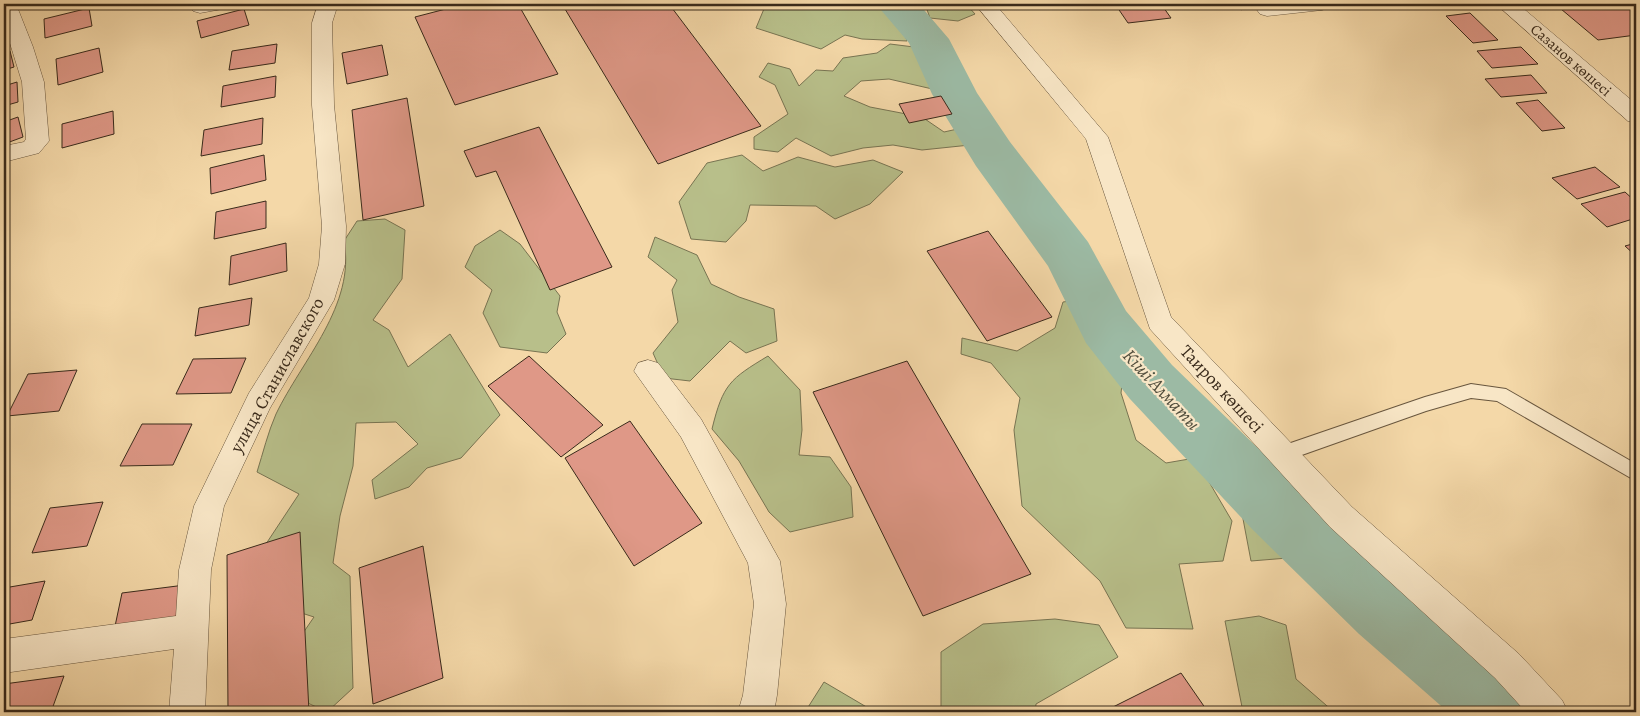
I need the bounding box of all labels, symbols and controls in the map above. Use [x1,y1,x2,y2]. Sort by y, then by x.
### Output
street label: Сазанов көшесі [1526,19,1616,101]
street label: улица Станиславского [224,293,330,458]
street label: Таиров көшесі [1175,340,1269,438]
water label: Кіші Алматы [1117,343,1206,436]

